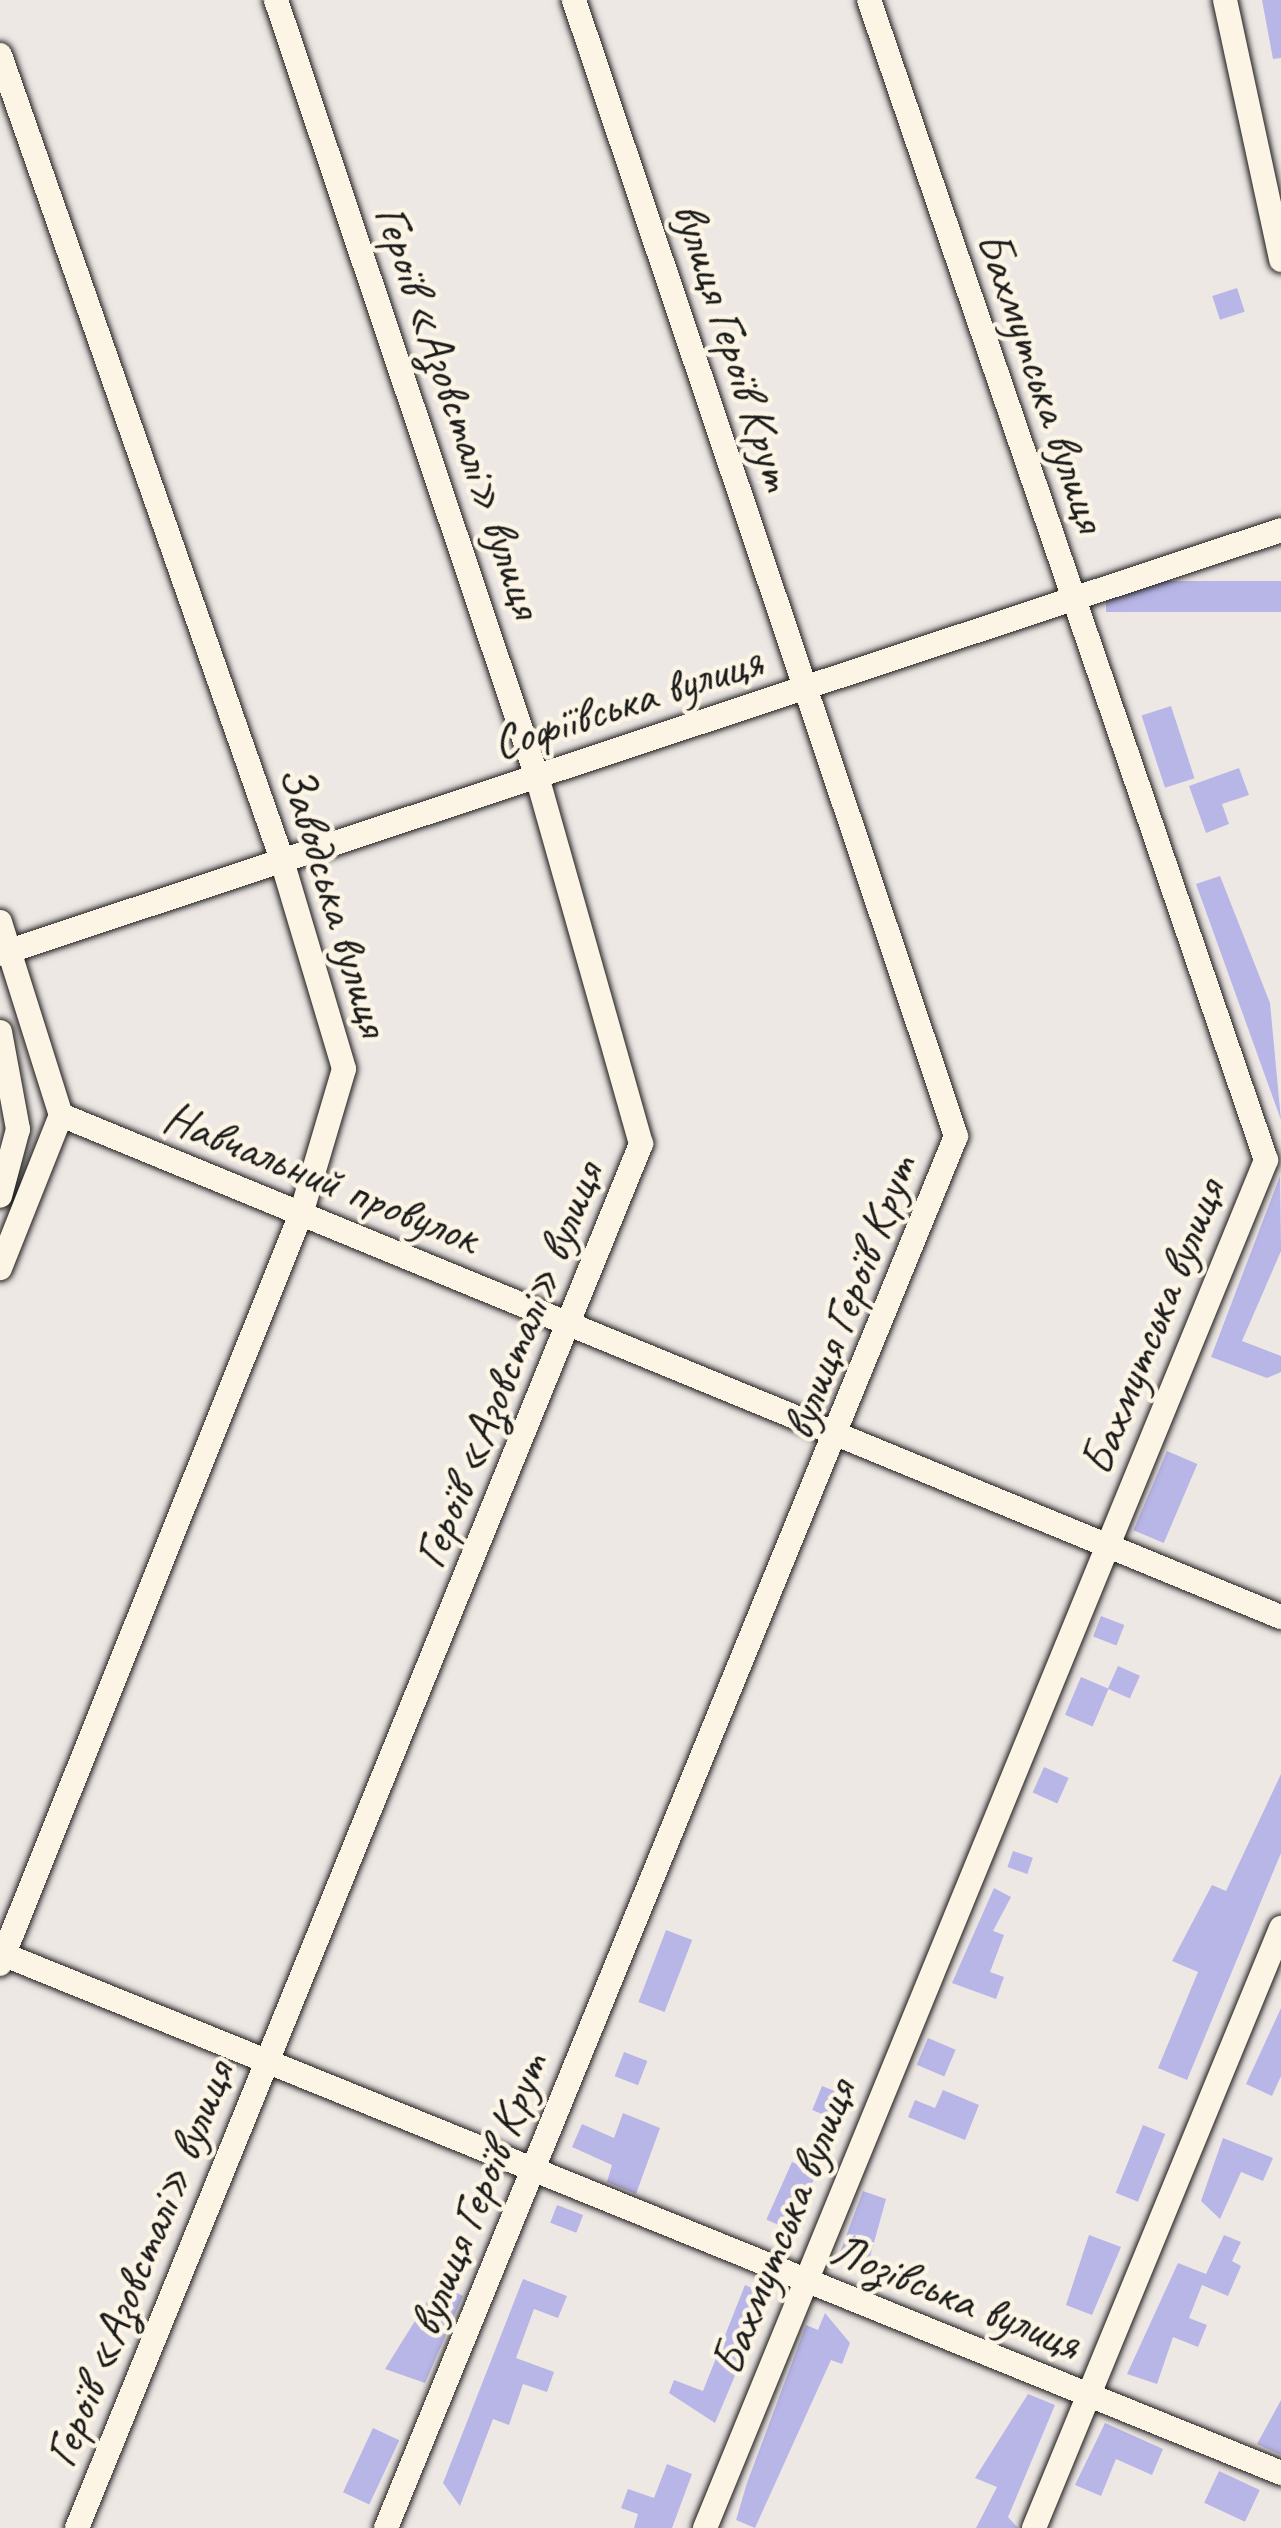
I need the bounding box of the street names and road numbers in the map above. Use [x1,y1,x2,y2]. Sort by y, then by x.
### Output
street label: вулиця Героїв Крут [660,194,808,498]
street label: Героїв «Азовсталі» вулиця [361,197,557,625]
street label: Бахмутська вулиця [964,223,1120,539]
street label: Софіївська вулиця [484,631,770,773]
street label: Заводська вулиця [267,759,403,1041]
street label: Навчальний провулок [155,1088,487,1266]
street label: вулиця Героїв Крут [768,1146,930,1448]
street label: Героїв «Азовсталі» вулиця [400,1154,616,1576]
street label: Бахмутська вулиця [1067,1171,1237,1483]
street label: вулиця Героїв Крут [395,2044,561,2344]
street label: Героїв «Азовсталі» вулиця [31,2053,247,2475]
street label: Бахмутська вулиця [698,2071,868,2383]
street label: Лозівська вулиця [822,2220,1090,2372]

